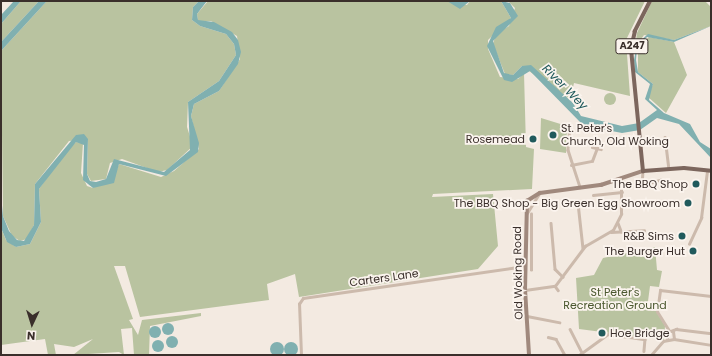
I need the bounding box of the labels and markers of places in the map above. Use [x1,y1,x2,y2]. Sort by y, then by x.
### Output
place label: St. Peter's Church, Old Woking [561,122,669,148]
marker: St. Peter's Church, Old Woking [548,130,558,140]
place label: Rosemead [466,132,525,146]
marker: Rosemead [528,134,538,144]
place label: The BBQ Shop [612,177,688,191]
marker: The BBQ Shop [691,179,701,189]
place label: The BBQ Shop - Big Green Egg Showroom [454,196,680,210]
marker: The BBQ Shop - Big Green Egg Showroom [683,198,693,208]
place label: R&B Sims [623,229,674,243]
marker: R&B Sims [677,231,687,241]
place label: The Burger Hut [604,244,685,258]
marker: The Burger Hut [688,246,698,256]
place label: Hoe Bridge [610,326,670,340]
marker: Hoe Bridge [597,328,607,338]

